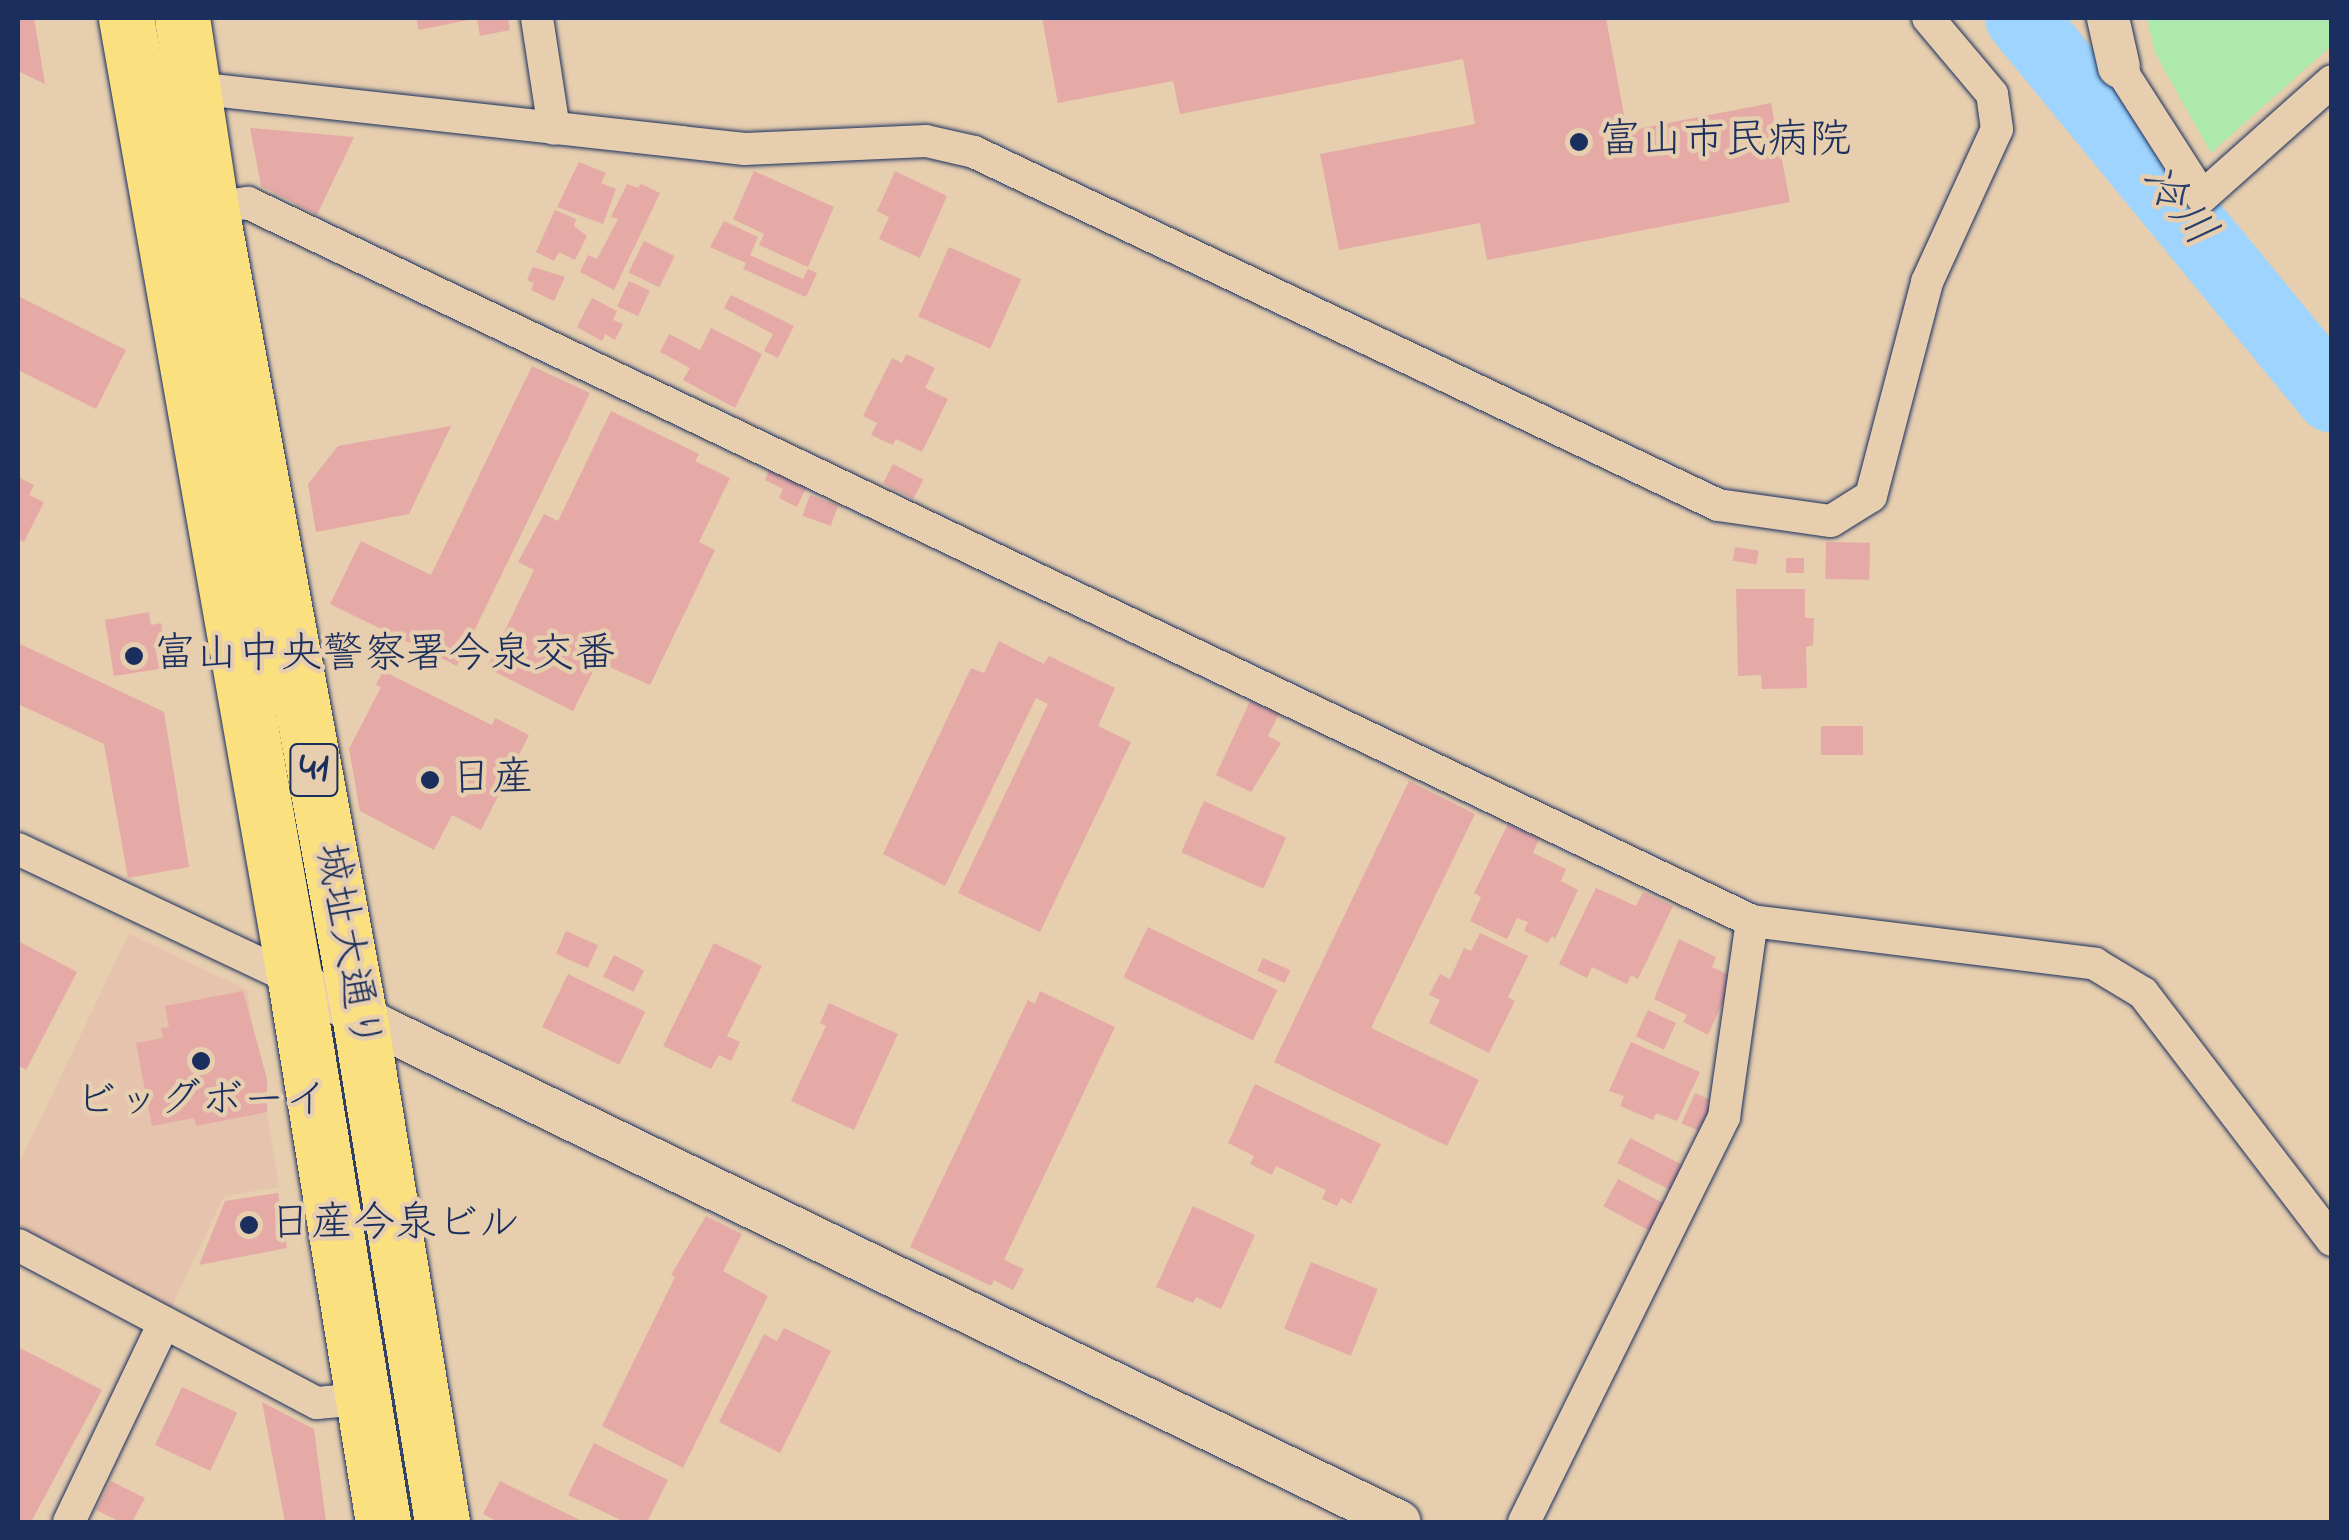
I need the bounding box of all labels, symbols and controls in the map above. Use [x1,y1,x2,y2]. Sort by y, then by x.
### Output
place label: 富山市民病院 [1599,117,1851,167]
marker: 富山市民病院 [1568,131,1590,153]
water label: 冷川 [2127,155,2225,259]
place label: 富山中央警察署今泉交番 [154,631,616,681]
marker: 富山中央警察署今泉交番 [123,645,145,667]
road number: 41 [289,735,339,805]
place label: 日産 [450,755,534,805]
marker: 日産 [419,769,441,791]
street label: 城址大通り [303,839,389,1055]
marker: ビッグボーイ [190,1050,212,1072]
place label: ビッグボーイ [75,1077,327,1127]
place label: 日産今泉ビル [269,1200,521,1250]
marker: 日産今泉ビル [238,1214,260,1236]

